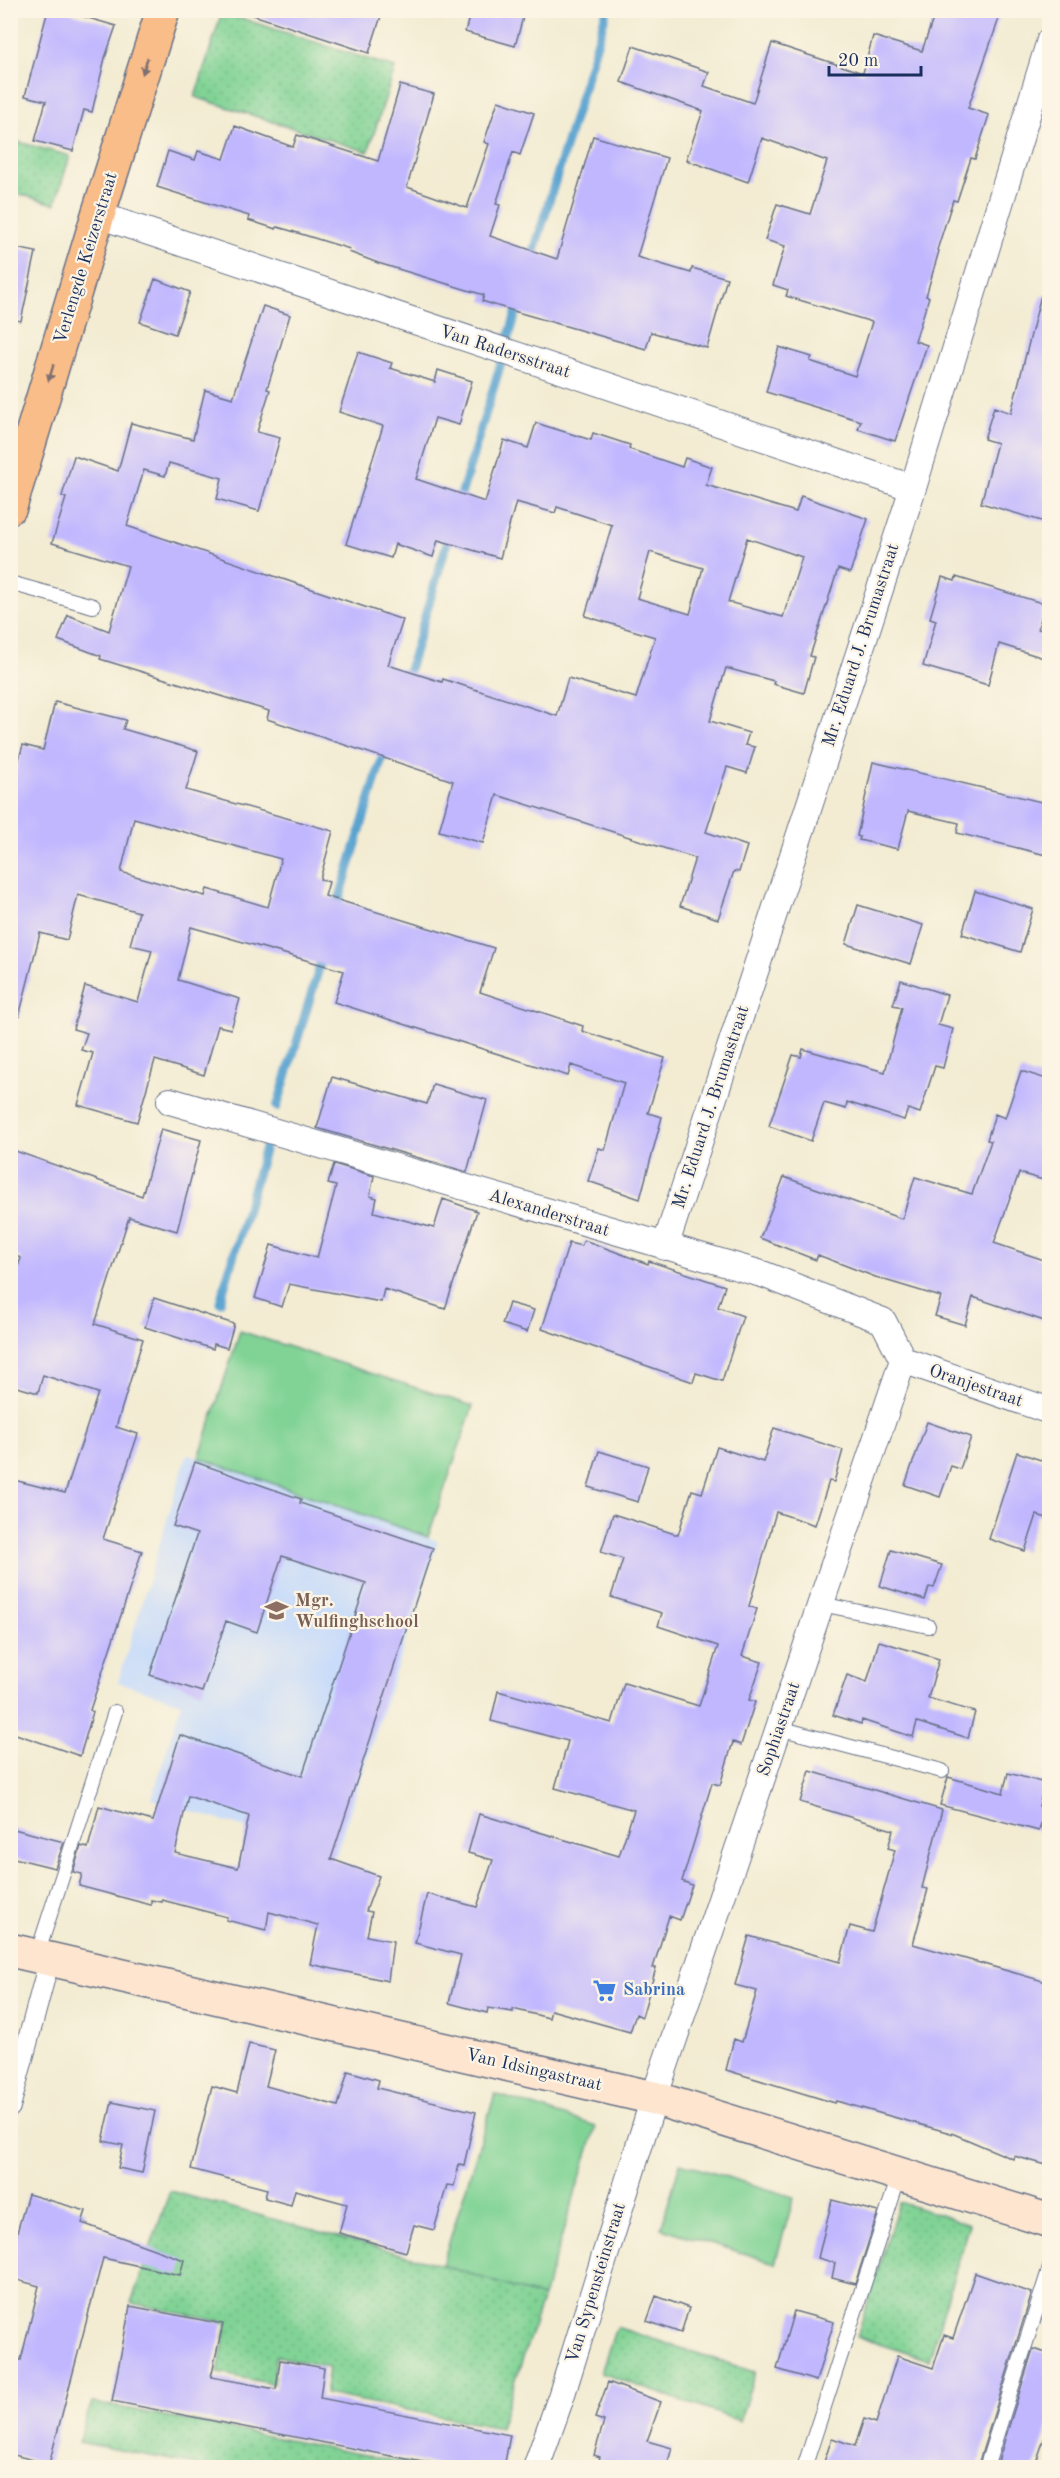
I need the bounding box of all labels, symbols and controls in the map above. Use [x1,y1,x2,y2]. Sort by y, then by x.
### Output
scale bar [829,39,920,77]
text: 20 m [838,52,878,70]
one-way arrow [140,57,149,75]
street label: Verlengde Keizerstraat [51,170,121,346]
street label: Van Radersstraat [437,322,573,382]
one-way arrow [46,364,55,382]
street label: Mr. Eduard J. Brumastraat [820,541,902,749]
street label: Mr. Eduard J. Brumastraat [670,1003,752,1211]
street label: Alexanderstraat [486,1186,612,1240]
street label: Oranjestraat [927,1362,1025,1410]
place label: Mgr. Wulfinghschool [295,1592,419,1631]
school or university icon: Mgr. Wulfinghschool [264,1598,290,1624]
street label: Sophiastraat [754,1679,804,1779]
supermarket icon: Sabrina [592,1977,618,2003]
place label: Sabrina [623,1981,685,1999]
street label: Van Idsingastraat [464,2046,604,2094]
street label: Van Sypensteinstraat [563,2201,629,2365]

